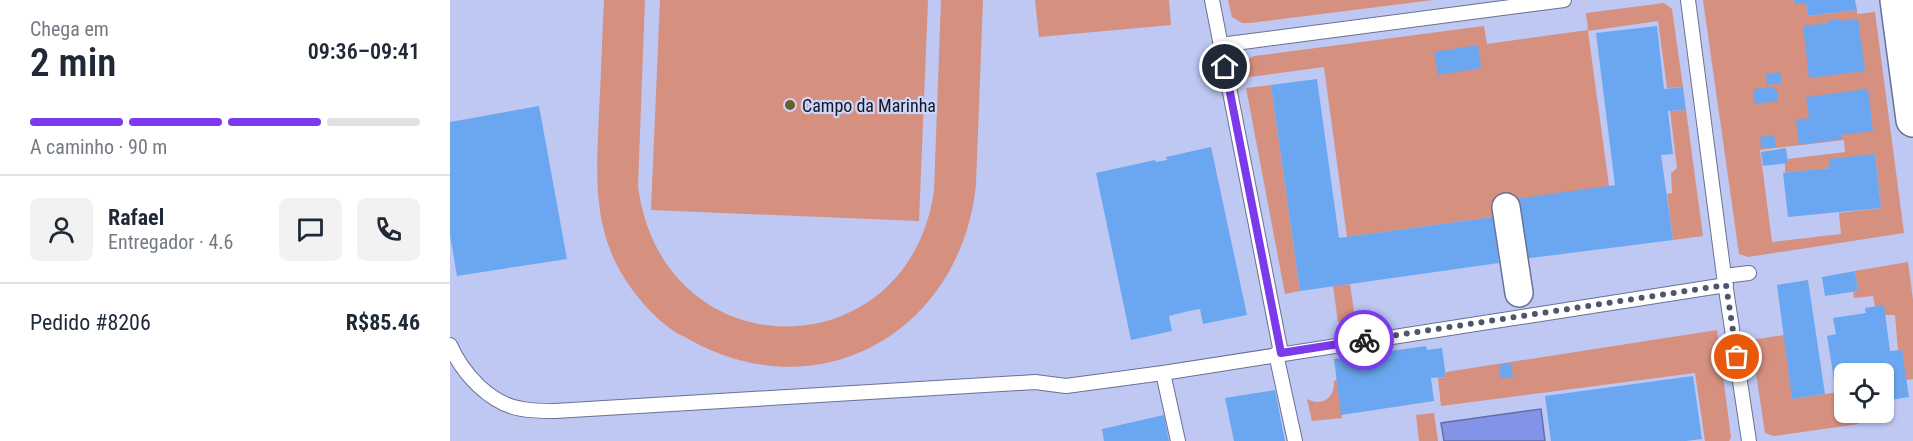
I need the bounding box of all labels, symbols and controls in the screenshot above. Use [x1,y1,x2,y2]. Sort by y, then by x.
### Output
text: Chega em [30,17,109,41]
text: 09:36–09:41 [308,39,420,64]
text: 2 min [30,40,116,86]
pin [1199,41,1250,92]
icon: home [1208,50,1241,83]
place label: Campo da Marinha [802,95,936,116]
marker: Campo da Marinha [783,98,797,112]
text: A caminho · 90 m [30,135,167,159]
button: person [30,198,93,261]
button: chat [279,198,342,261]
button: phone [357,198,420,261]
text: Rafael [108,205,164,230]
text: Entregador · 4.6 [108,230,233,254]
text: Pedido #8206 [30,310,151,335]
text: R$85.46 [346,310,420,335]
courier [1334,310,1394,370]
icon: bike [1348,324,1381,357]
pin [1711,331,1762,382]
icon: bag [1720,340,1753,373]
map controls [1834,363,1894,423]
button: locate [1834,363,1894,423]

